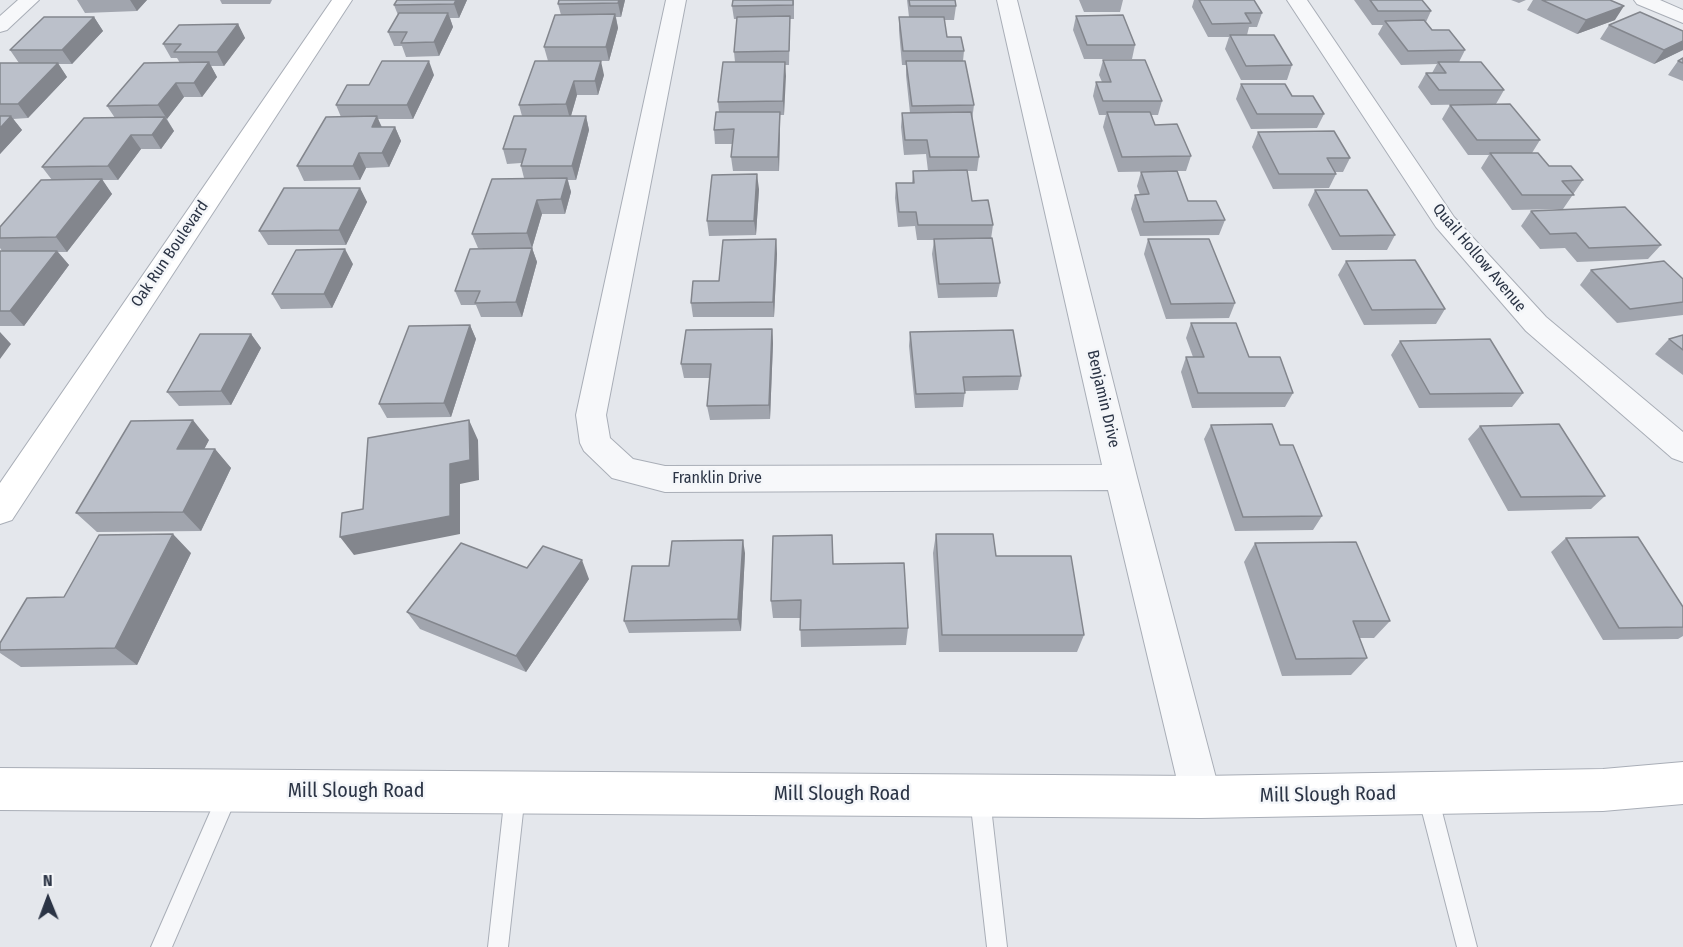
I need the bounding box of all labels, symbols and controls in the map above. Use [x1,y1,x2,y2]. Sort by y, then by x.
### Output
street label: Oak Run Boulevard [127,197,213,311]
street label: Quail Hollow Avenue [1428,200,1530,316]
street label: Benjamin Drive [1082,348,1124,450]
street label: Franklin Drive [672,469,762,489]
street label: Mill Slough Road [288,779,424,803]
street label: Mill Slough Road [774,782,910,806]
street label: Mill Slough Road [1259,782,1397,808]
north arrow [18,869,78,929]
text: N [43,871,53,890]

